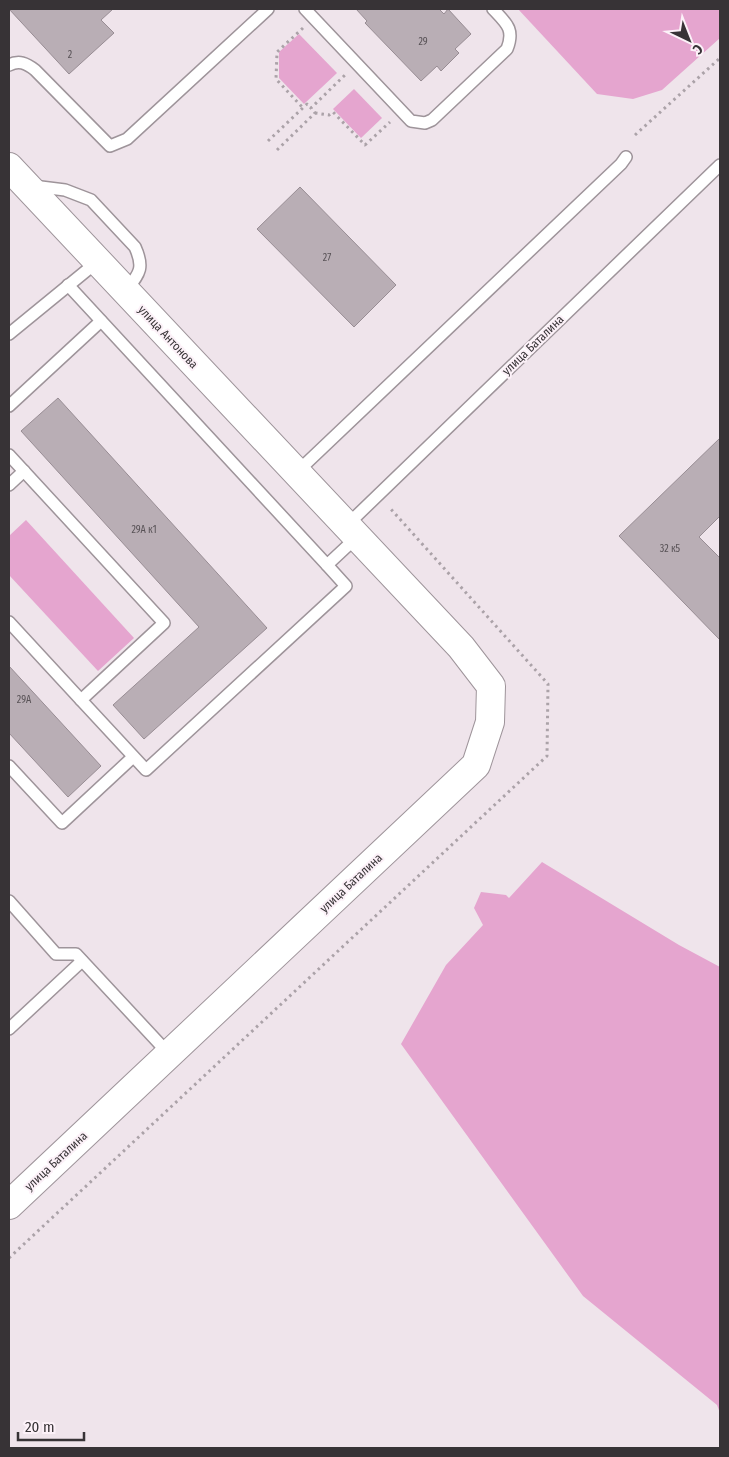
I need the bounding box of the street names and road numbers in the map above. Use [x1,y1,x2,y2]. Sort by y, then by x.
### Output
street label: улица Антонова [135,303,201,371]
street label: улица Баталина [499,312,567,378]
street label: улица Баталина [317,851,385,915]
street label: улица Баталина [22,1129,90,1193]

